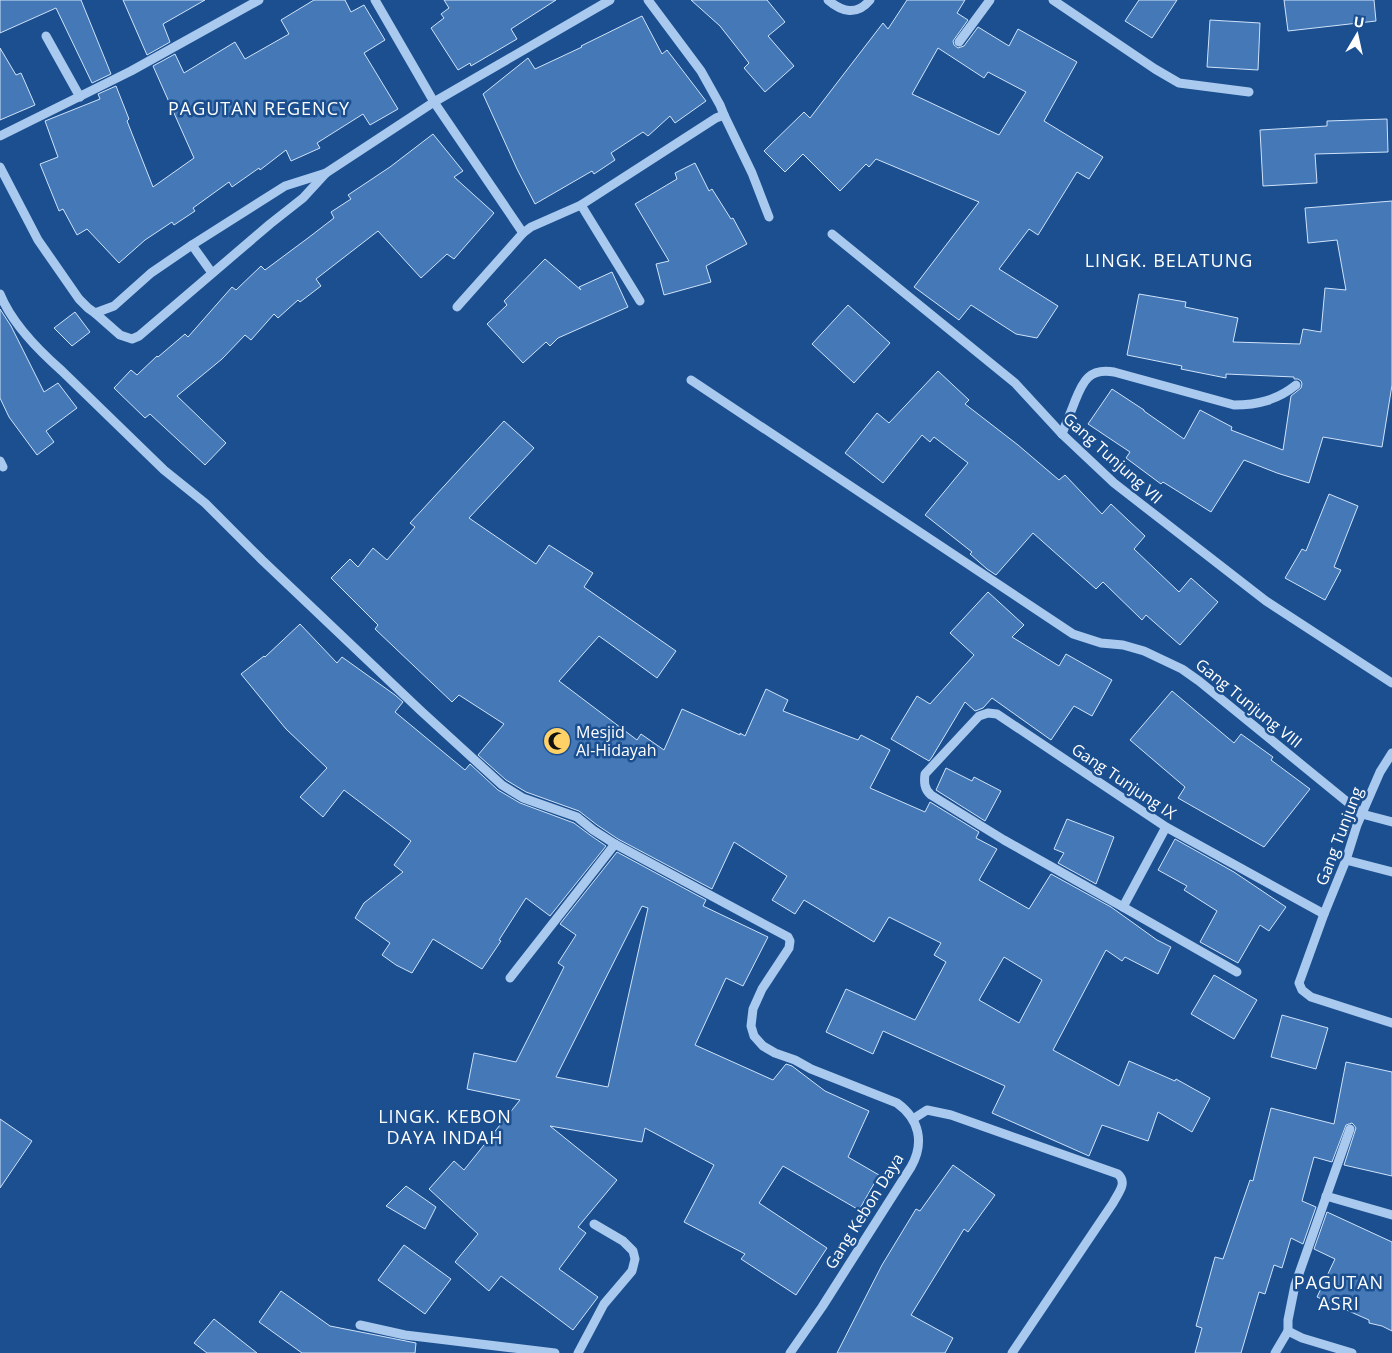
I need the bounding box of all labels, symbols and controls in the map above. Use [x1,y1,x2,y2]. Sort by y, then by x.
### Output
north arrow [1332,10,1382,60]
text: U [1352,11,1366,32]
district label: PAGUTAN REGENCY [168,96,350,120]
district label: LINGK. BELATUNG [1085,248,1253,272]
street label: Gang Tunjung VII [1059,407,1167,509]
street label: Gang Tunjung VIII [1191,653,1307,753]
place label: Mesjid Al-Hidayah [576,721,657,761]
mosque icon: Mesjid Al-Hidayah [542,726,572,756]
street label: Gang Tunjung IX [1067,738,1181,825]
street label: Gang Tunjung [1310,783,1368,888]
district label: LINGK. KEBON DAYA INDAH [378,1104,512,1149]
street label: Gang Kebon Daya [819,1149,909,1273]
district label: PAGUTAN ASRI [1294,1270,1384,1315]

